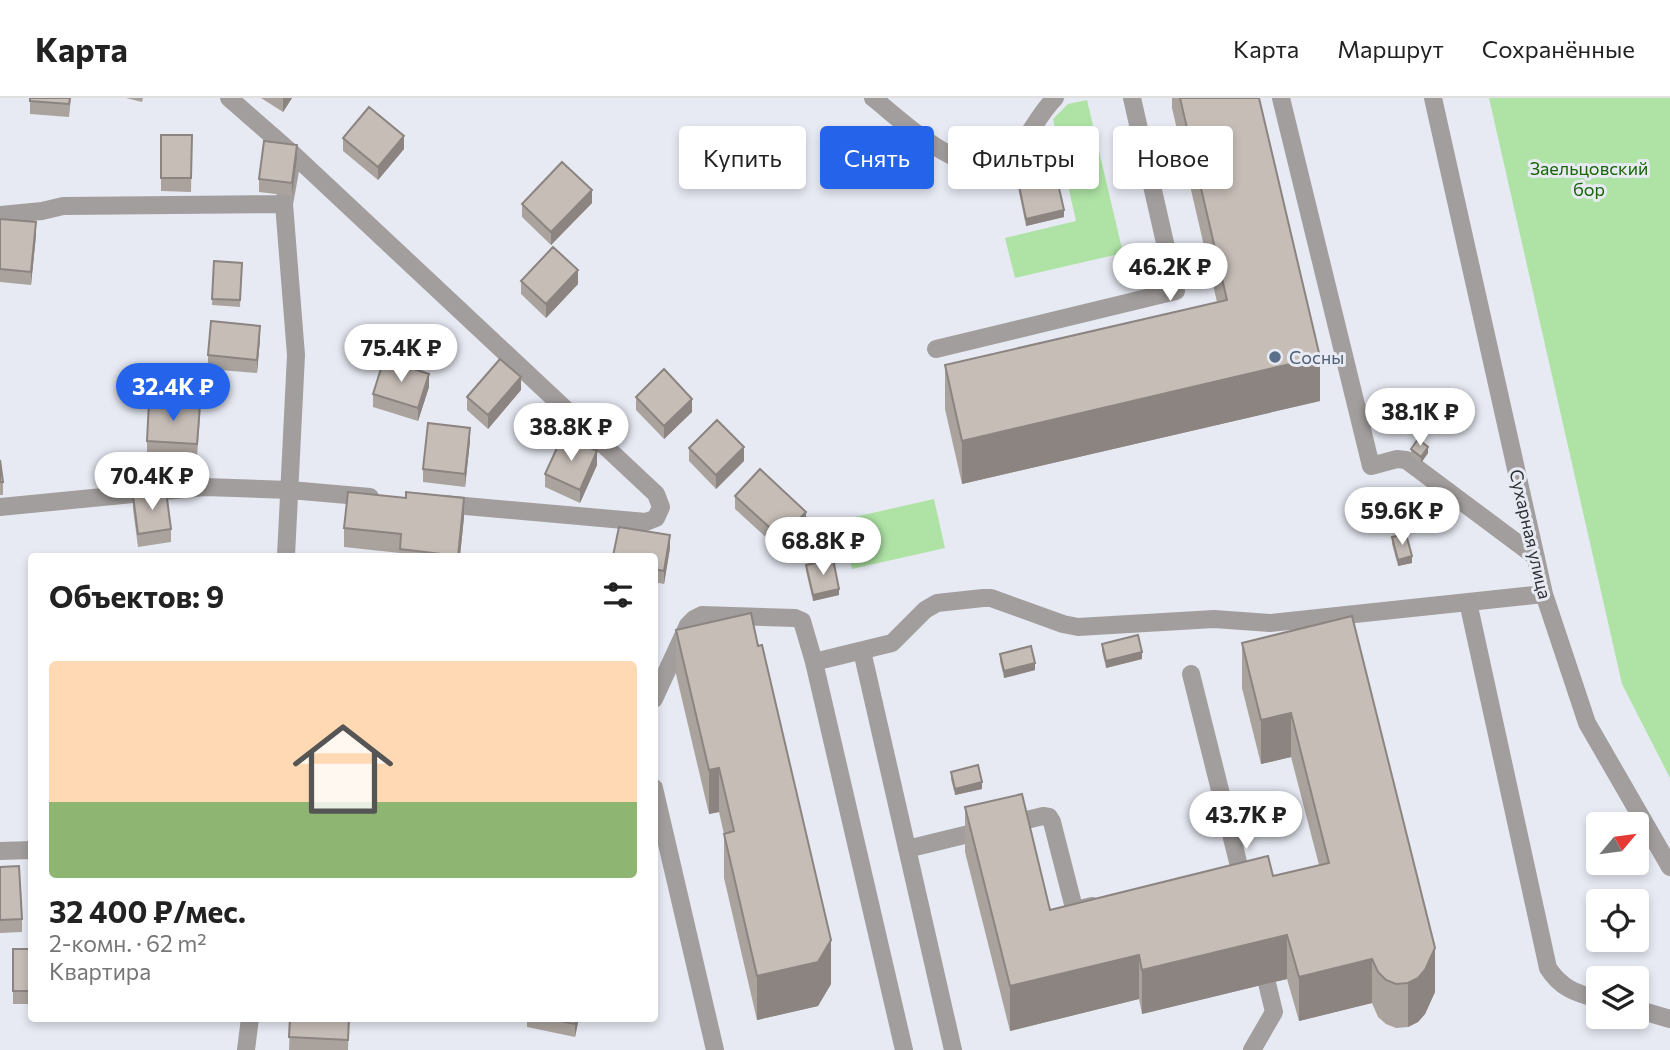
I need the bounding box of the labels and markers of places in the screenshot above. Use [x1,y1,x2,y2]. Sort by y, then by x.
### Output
pin: 46.2K ₽ [1105,244,1235,303]
pin: 75.4K ₽ [336,324,466,384]
place label: Сосны [1289,346,1344,368]
marker: Сосны [1267,349,1283,365]
pin: 32.4K ₽ [108,364,238,423]
pin: 38.1K ₽ [1355,388,1485,448]
pin: 38.8K ₽ [506,404,636,463]
pin: 70.4K ₽ [87,452,217,512]
pin: 59.6K ₽ [1337,488,1467,547]
pin: 68.8K ₽ [758,518,888,577]
pin: 43.7K ₽ [1181,792,1311,851]

